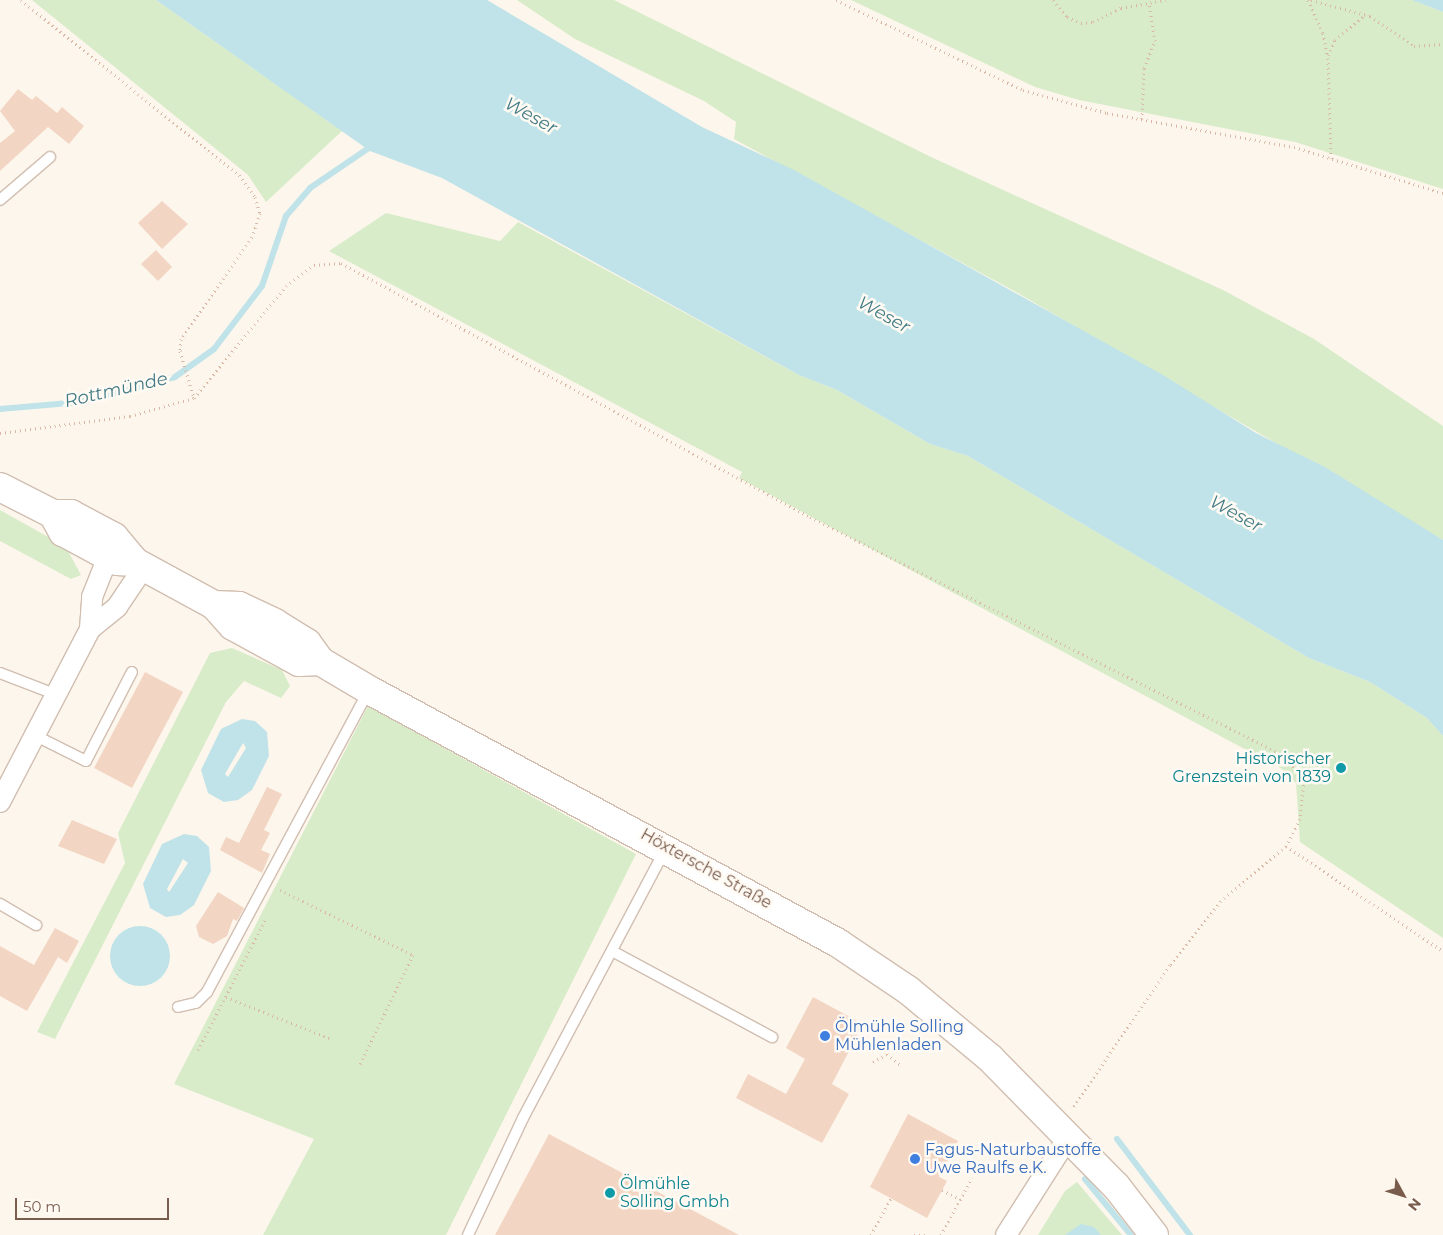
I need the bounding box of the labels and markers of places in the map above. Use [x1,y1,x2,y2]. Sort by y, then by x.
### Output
place label: Historischer Grenzstein von 1839 [1173,749,1331,787]
marker: Historischer Grenzstein von 1839 [1335,762,1347,774]
place label: Ölmühle Solling Mühlenladen [835,1017,964,1055]
marker: Ölmühle Solling Mühlenladen [819,1030,831,1042]
place label: Fagus-Naturbaustoffe Uwe Raulfs e.K. [925,1140,1101,1178]
marker: Fagus-Naturbaustoffe Uwe Raulfs e.K. [909,1153,921,1165]
place label: Ölmühle Solling Gmbh [620,1174,730,1212]
marker: Ölmühle Solling Gmbh [604,1187,616,1199]

